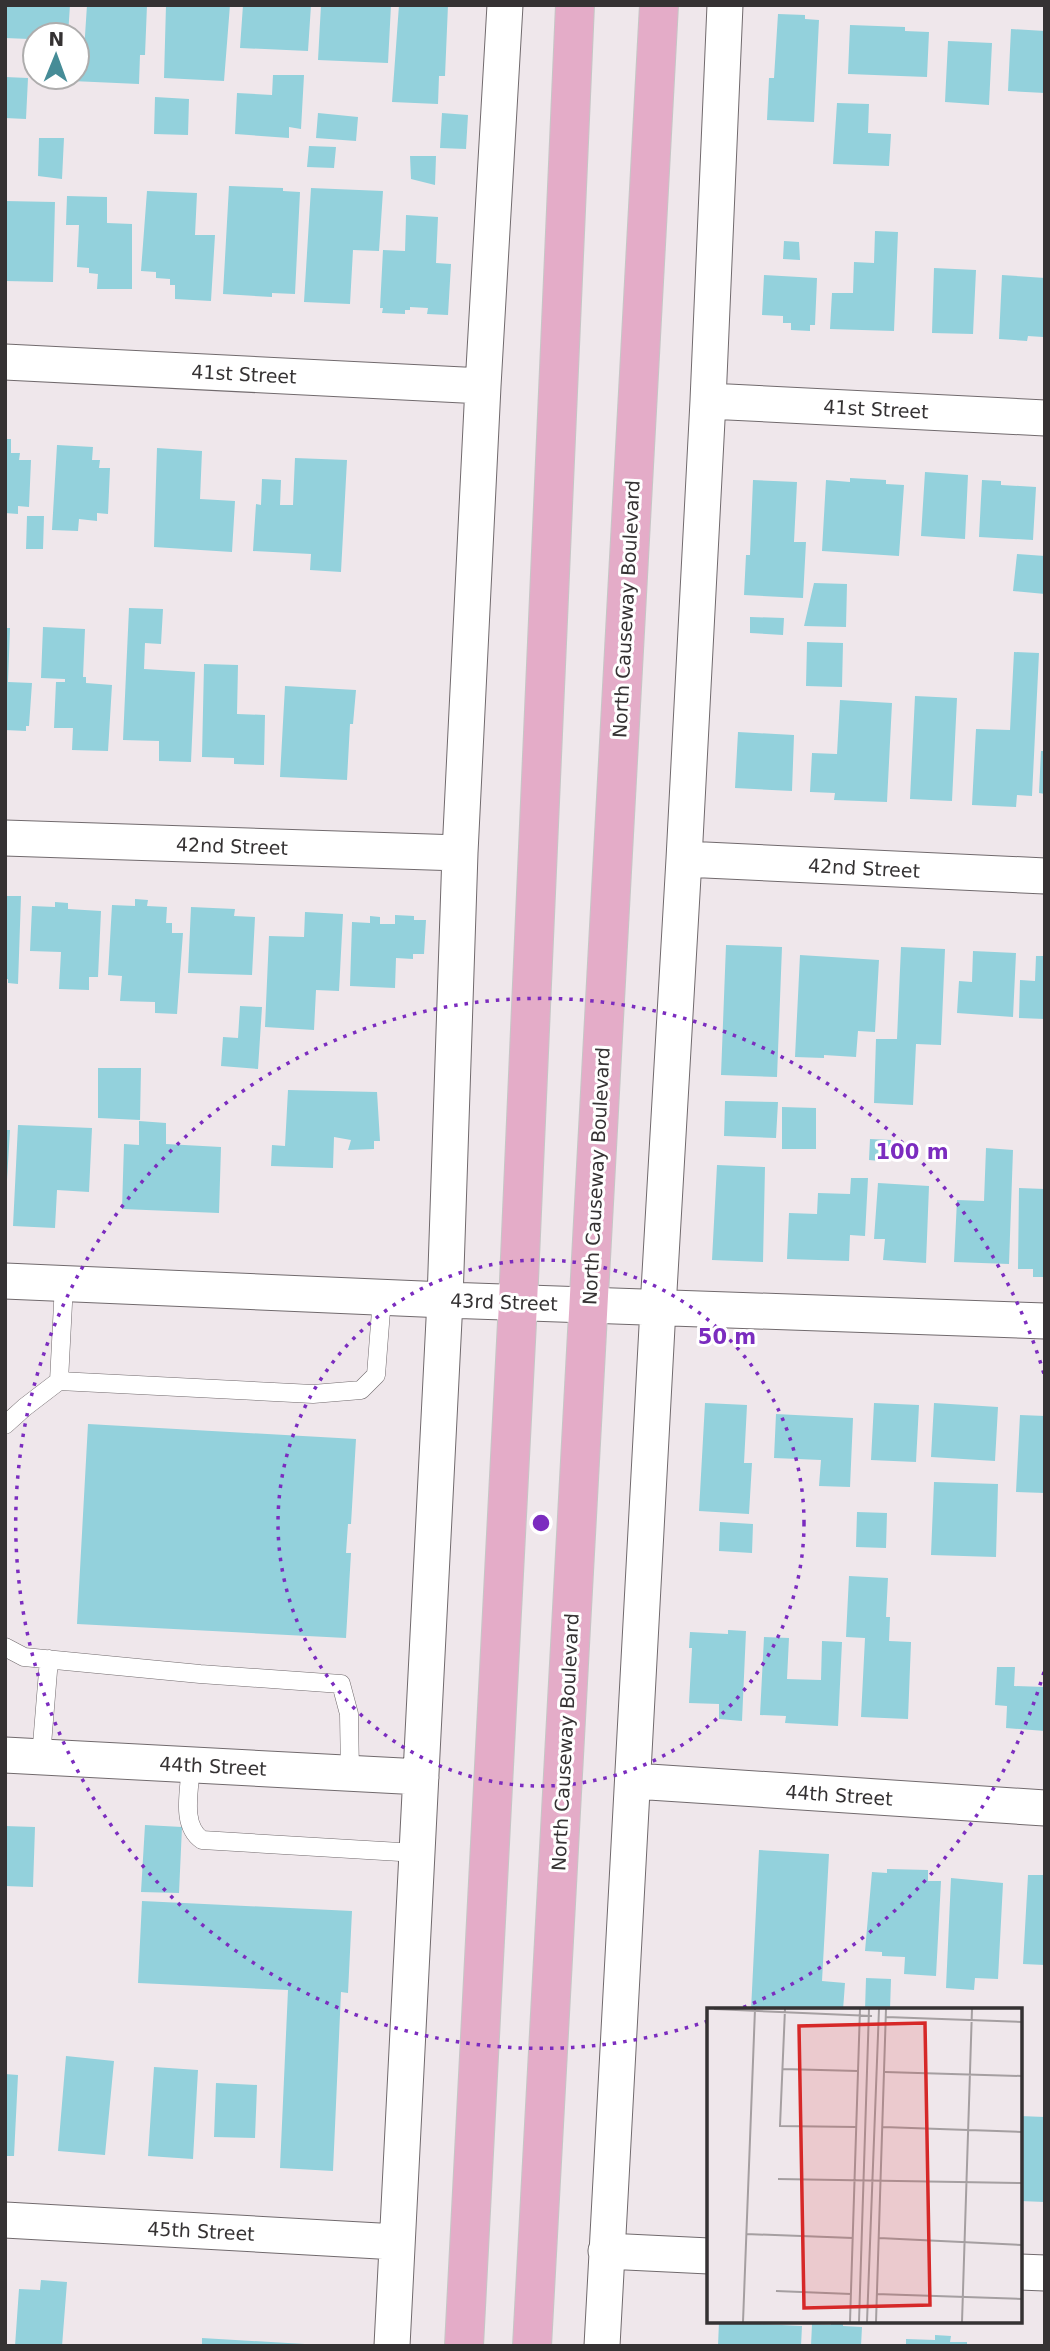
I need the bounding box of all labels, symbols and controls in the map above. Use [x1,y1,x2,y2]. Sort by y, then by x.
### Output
north arrow [21,21,91,91]
text: N [48,28,64,50]
street label: 41st Street [191,360,297,388]
street label: 41st Street [823,395,929,423]
street label: North Causeway Boulevard [608,479,644,739]
street label: 42nd Street [176,833,288,859]
street label: 42nd Street [807,854,921,882]
street label: North Causeway Boulevard [578,1046,614,1306]
text: 100 m [875,1140,949,1164]
street label: 43rd Street [450,1289,558,1315]
text: 50 m [698,1325,756,1349]
centre of rings [529,1511,553,1535]
street label: North Causeway Boulevard [547,1612,583,1872]
street label: 44th Street [159,1752,267,1780]
street label: 44th Street [785,1780,893,1810]
inset map [707,2008,1022,2323]
street label: 45th Street [147,2217,255,2245]

